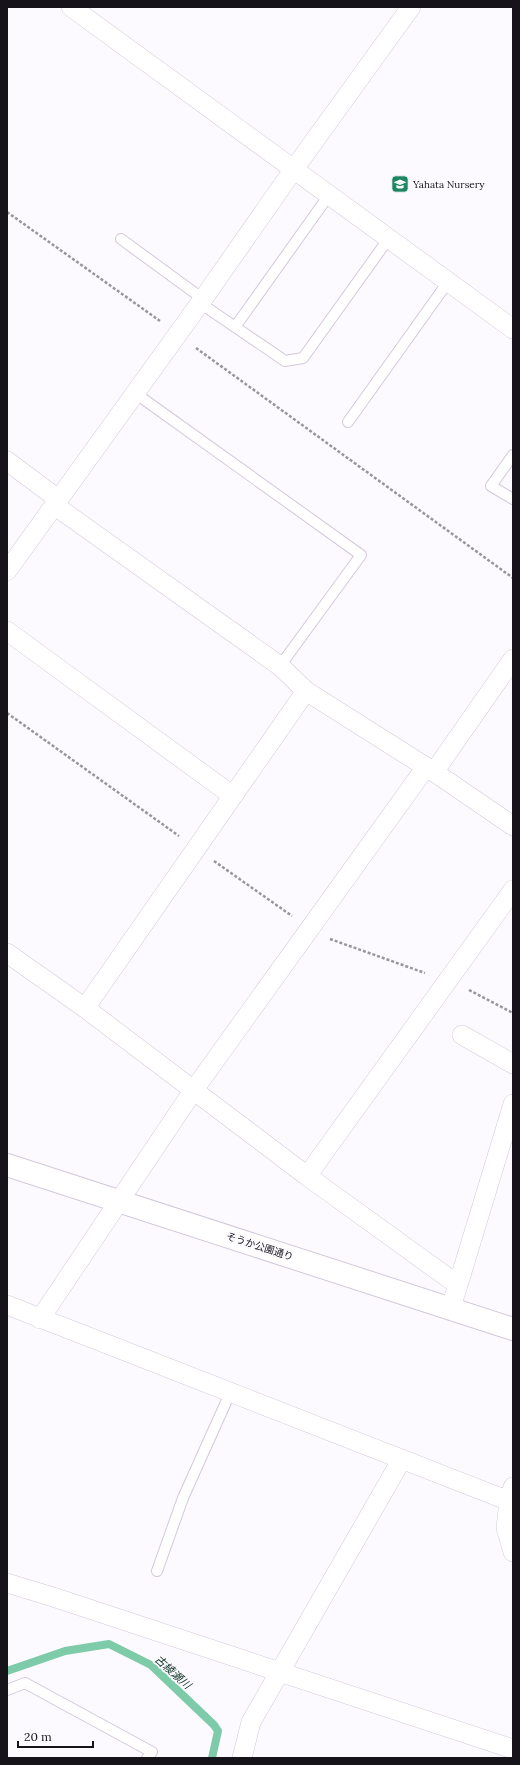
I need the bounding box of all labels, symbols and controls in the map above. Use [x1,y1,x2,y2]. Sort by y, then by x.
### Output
school or university icon: Yahata Nursery [390,174,410,194]
place label: Yahata Nursery [412,178,485,191]
street label: そうか公園通り [225,1229,295,1263]
water label: 古綾瀬川 [152,1652,195,1693]
scale bar [18,1723,93,1749]
text: 20 m [24,1729,52,1744]

